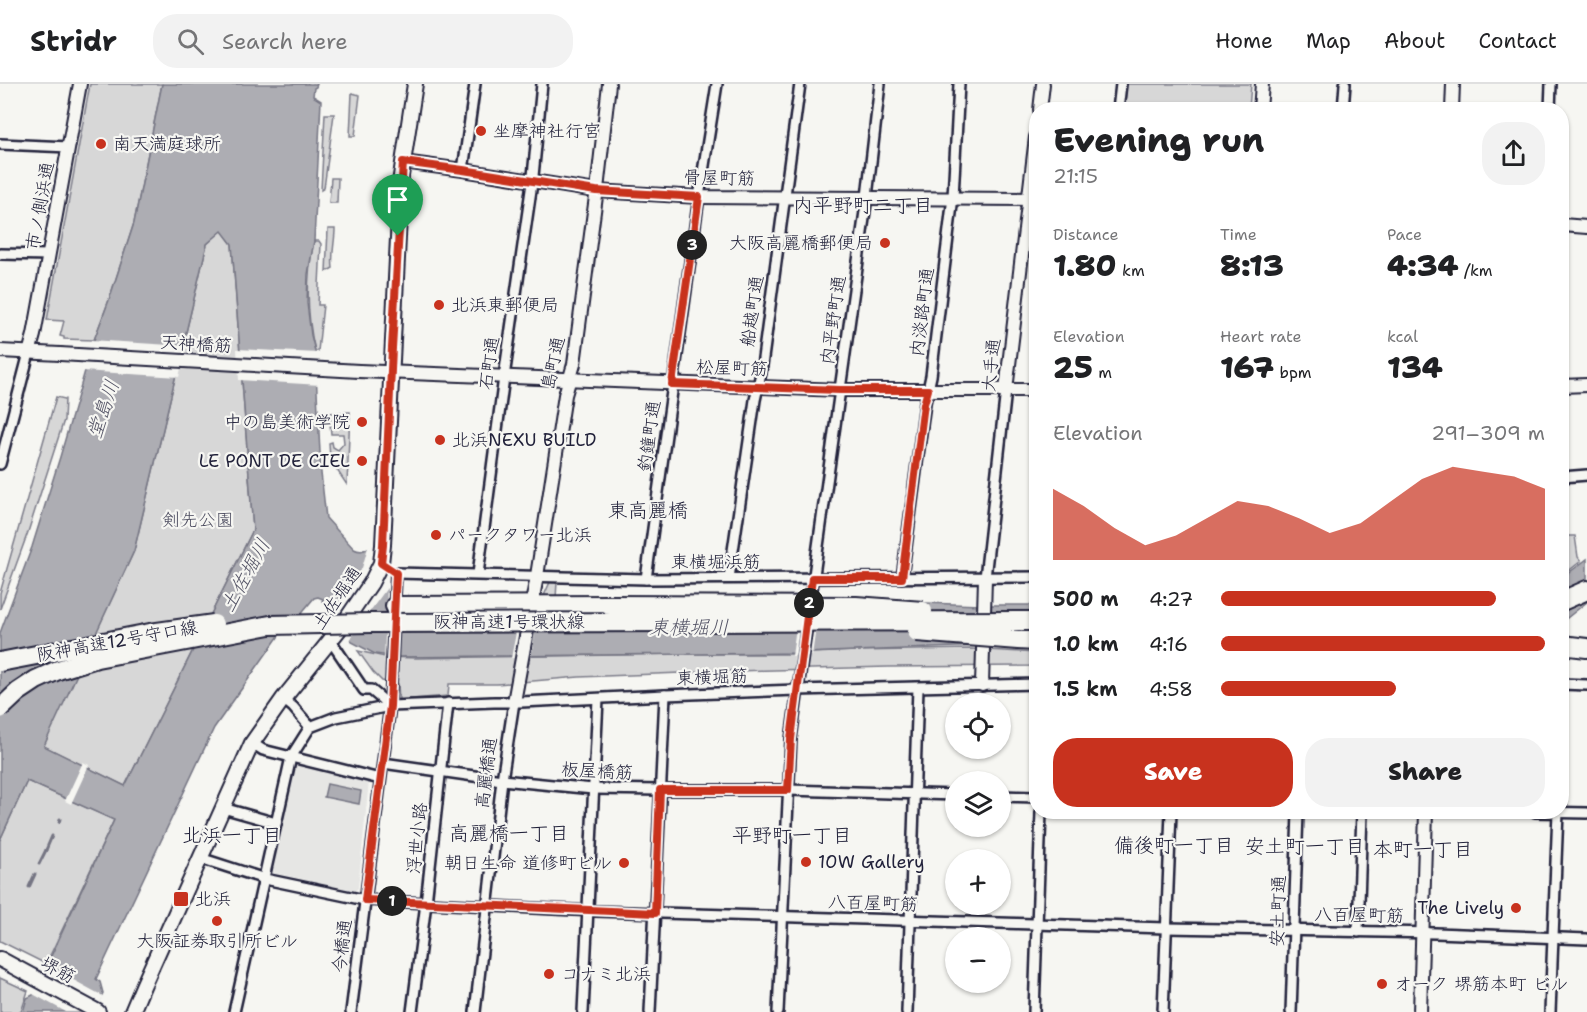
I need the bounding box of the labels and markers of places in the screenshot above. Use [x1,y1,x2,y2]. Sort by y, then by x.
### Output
place label: 坐摩神社行宮 [493,119,601,143]
marker: 坐摩神社行宮 [474,124,488,138]
place label: 南天満庭球所 [113,132,221,156]
marker: 南天満庭球所 [94,137,108,151]
pin [372,174,423,236]
pin: 3 [677,230,707,260]
place label: 大阪高麗橋郵便局 [729,231,873,255]
marker: 大阪高麗橋郵便局 [878,236,892,250]
place label: 北浜東郵便局 [451,293,559,317]
marker: 北浜東郵便局 [432,298,446,312]
place label: 中の島美術学院 [224,410,350,434]
marker: 中の島美術学院 [355,415,369,429]
place label: 北浜NEXU BUILD [452,428,597,452]
marker: 北浜NEXU BUILD [433,433,447,447]
place label: LE PONT DE CIEL [199,449,350,473]
marker: LE PONT DE CIEL [355,454,369,468]
place label: パークタワー北浜 [448,523,592,547]
marker: パークタワー北浜 [429,528,443,542]
pin: 2 [794,588,824,618]
place label: 10W Gallery [818,850,925,874]
place label: 朝日生命 道修町ビル [444,851,612,875]
marker: 10W Gallery [799,855,813,869]
marker: 朝日生命 道修町ビル [617,856,631,870]
pin: 1 [377,886,407,916]
place label: 北浜 [195,887,231,911]
marker: 北浜 [172,890,190,908]
place label: The Lively [1417,896,1504,920]
marker: The Lively [1509,901,1523,915]
marker: 大阪証券取引所ビル [210,914,224,928]
place label: 大阪証券取引所ビル [136,929,298,953]
place label: コナミ北浜 [561,962,651,986]
marker: コナミ北浜 [542,967,556,981]
place label: オーク 堺筋本町 ビル [1394,972,1568,996]
marker: オーク 堺筋本町 ビル [1375,977,1389,991]

